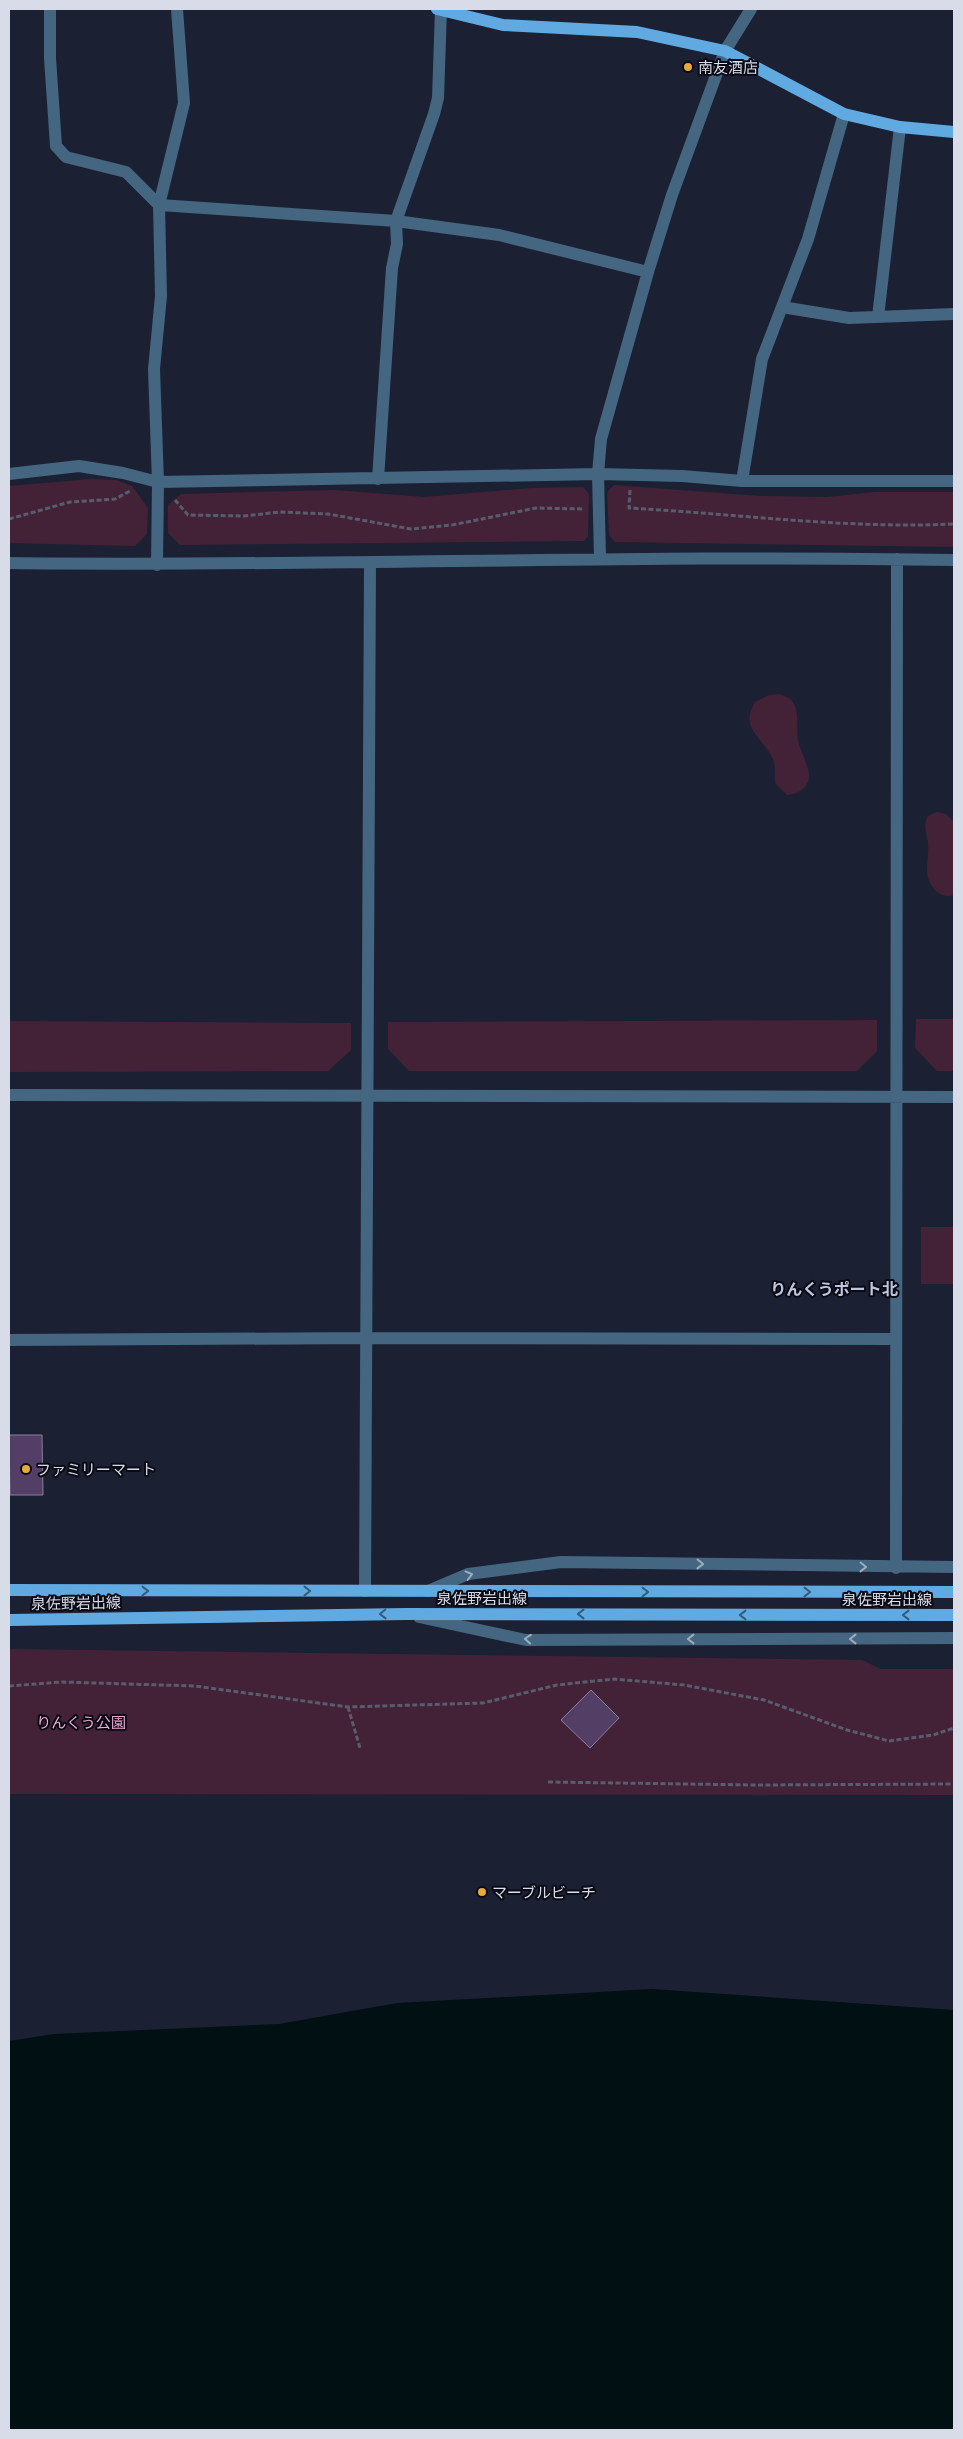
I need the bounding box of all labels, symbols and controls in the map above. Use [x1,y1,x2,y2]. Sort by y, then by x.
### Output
place label: 南友酒店 [698,58,758,77]
marker: 南友酒店 [682,61,694,73]
district label: りんくうポート北 [770,1279,898,1300]
place label: ファミリーマート [36,1460,156,1479]
marker: ファミリーマート [20,1463,32,1475]
one-way arrow [697,1559,705,1570]
one-way arrow [860,1562,867,1572]
one-way arrow [464,1570,473,1580]
one-way arrow [142,1586,149,1596]
one-way arrow [304,1586,312,1596]
one-way arrow [642,1587,649,1597]
one-way arrow [804,1587,812,1597]
street label: 泉佐野岩出線 [437,1589,527,1608]
street label: 泉佐野岩出線 [842,1590,932,1609]
street label: 泉佐野岩出線 [31,1593,121,1613]
one-way arrow [379,1609,387,1620]
one-way arrow [576,1609,584,1619]
one-way arrow [739,1610,746,1620]
one-way arrow [901,1610,909,1620]
one-way arrow [849,1633,857,1644]
one-way arrow [524,1634,532,1645]
one-way arrow [686,1634,694,1644]
park label: りんくう公園 [36,1713,126,1732]
place label: マーブルビーチ [492,1883,596,1902]
marker: マーブルビーチ [476,1886,488,1898]

